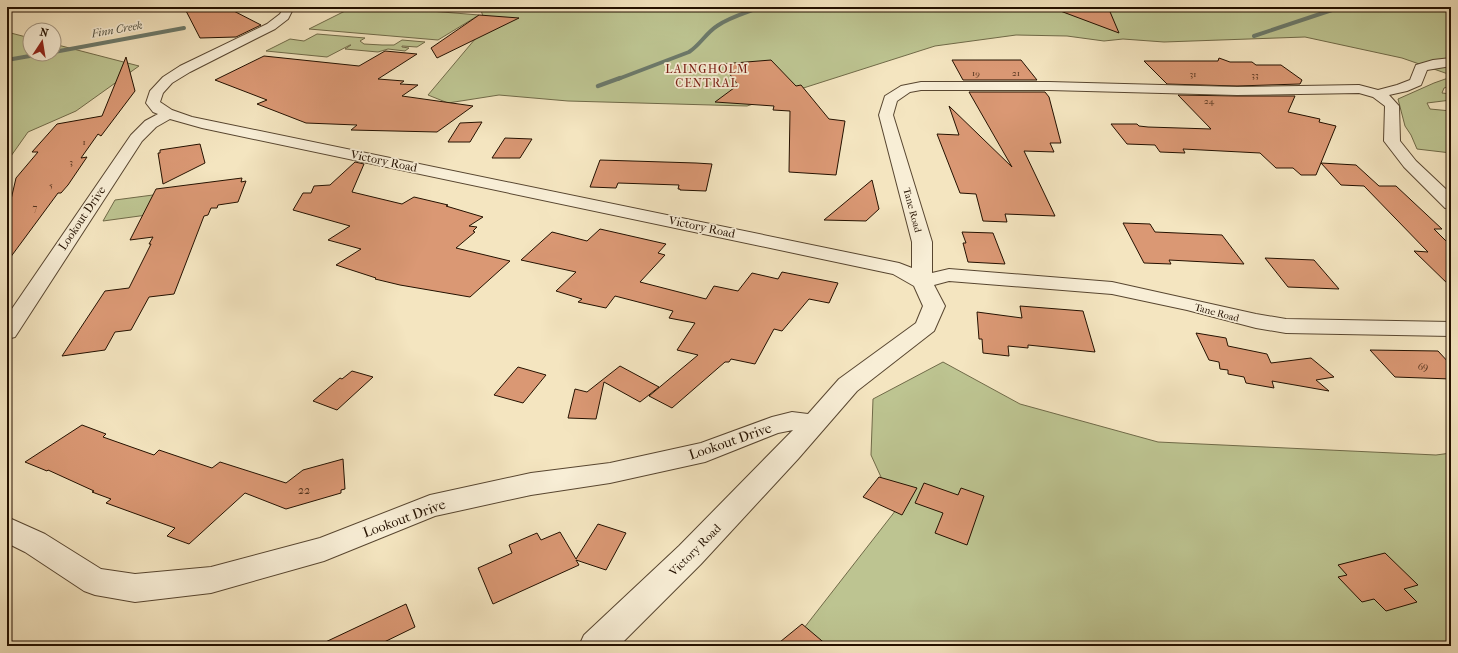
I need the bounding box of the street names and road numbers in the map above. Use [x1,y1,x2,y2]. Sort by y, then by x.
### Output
street label: Victory Road [349,147,419,175]
street label: Lookout Drive [55,183,109,253]
street label: Tane Road [900,187,924,234]
street label: Victory Road [667,213,737,241]
street label: Tane Road [1193,301,1241,325]
street label: Lookout Drive [686,419,774,464]
street label: Lookout Drive [361,496,448,541]
street label: Victory Road [665,521,724,580]

